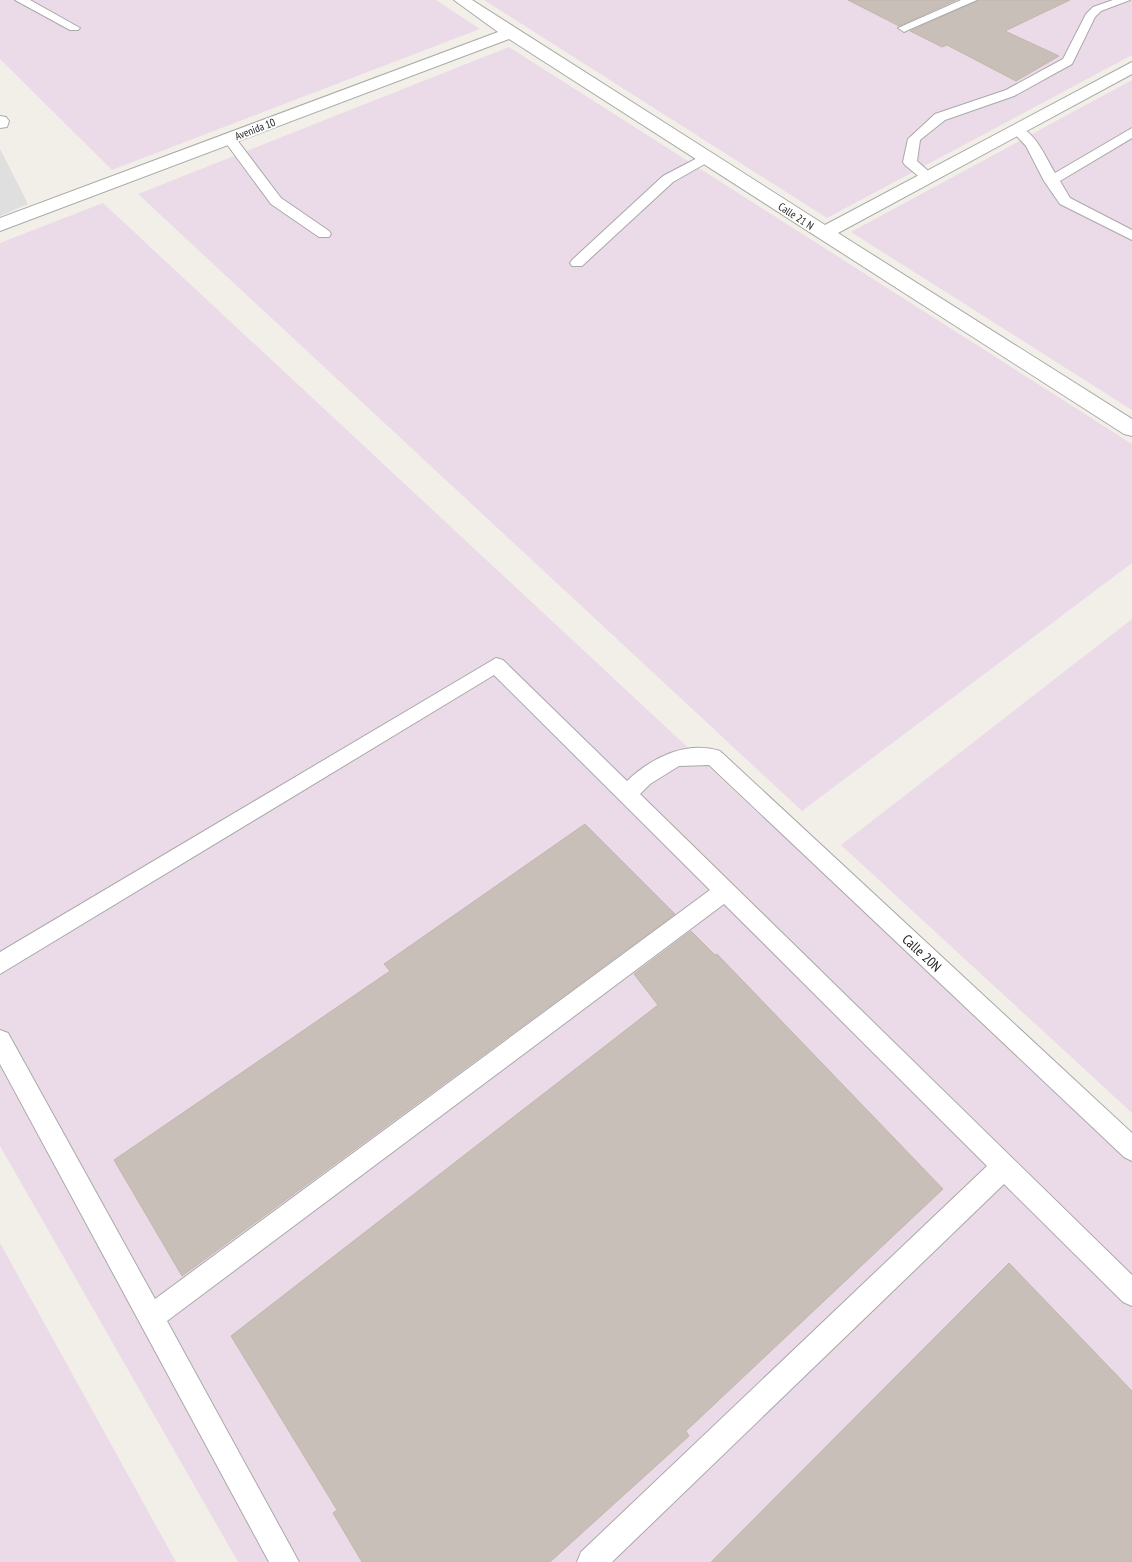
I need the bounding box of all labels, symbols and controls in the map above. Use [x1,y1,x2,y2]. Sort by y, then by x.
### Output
street label: Avenida 10 [233,115,277,143]
street label: Calle 21 N [776,199,816,233]
street label: Calle 20N [899,930,945,976]

